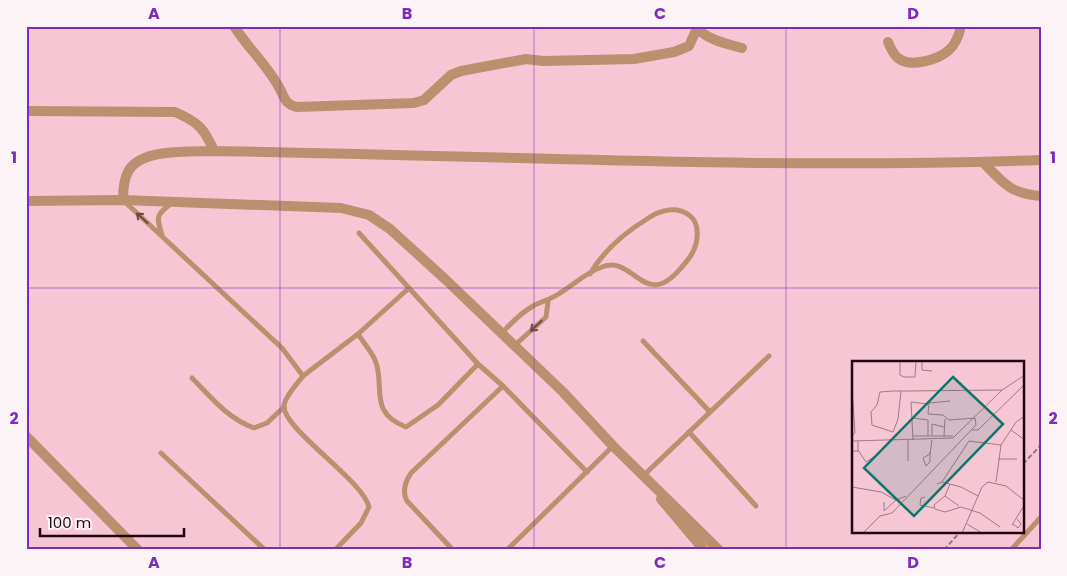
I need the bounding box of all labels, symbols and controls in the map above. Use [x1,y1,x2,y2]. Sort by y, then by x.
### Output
text: A [148,2,160,25]
text: B [402,2,412,25]
text: C [654,2,666,25]
text: D [907,2,919,25]
text: 1 [11,146,17,169]
text: 1 [1050,146,1056,169]
one-way arrow [136,212,149,223]
one-way arrow [529,320,542,332]
inset map [852,361,1024,534]
text: 2 [9,407,19,430]
text: 2 [1048,407,1058,430]
scale bar [40,506,184,538]
text: 100 m [48,512,91,533]
text: A [148,551,160,574]
text: B [402,551,412,574]
text: C [654,551,666,574]
text: D [907,551,919,574]

